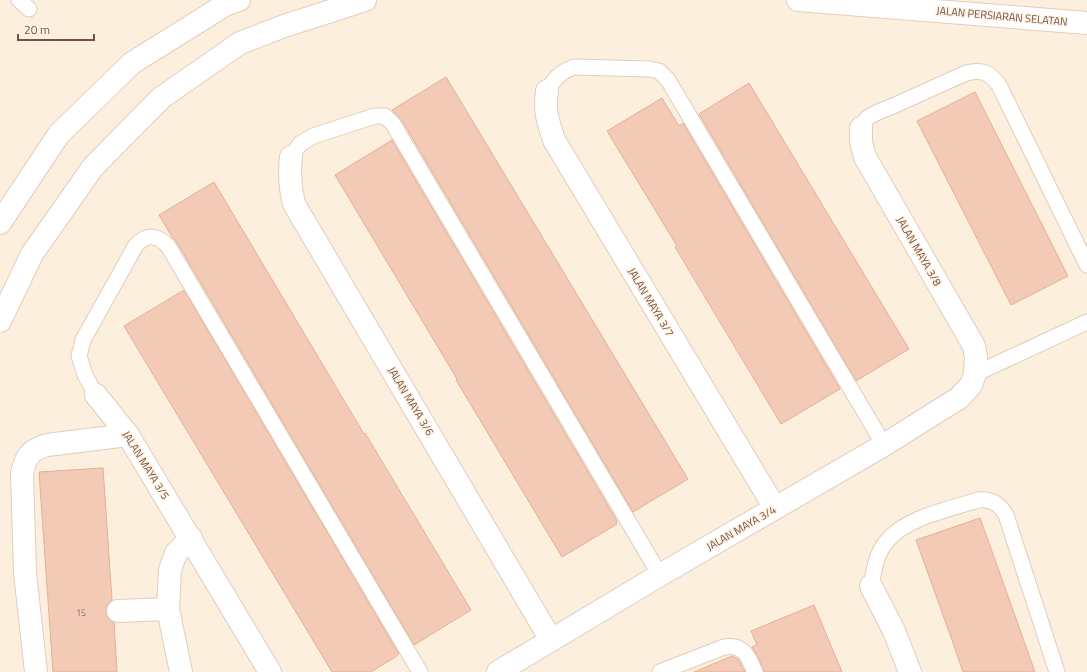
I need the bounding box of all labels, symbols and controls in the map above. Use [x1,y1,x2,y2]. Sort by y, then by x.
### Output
street label: JALAN PERSIARAN SELATAN [936,2,1068,30]
scale bar [18,16,94,42]
text: 20 m [24,20,50,39]
street label: JALAN MAYA 3/8 [893,213,945,289]
street label: JALAN MAYA 3/7 [624,264,678,340]
street label: JALAN MAYA 3/6 [384,363,438,439]
street label: JALAN MAYA 3/5 [119,428,173,502]
street label: JALAN MAYA 3/4 [703,502,779,554]
house number: 15 [76,606,86,619]

